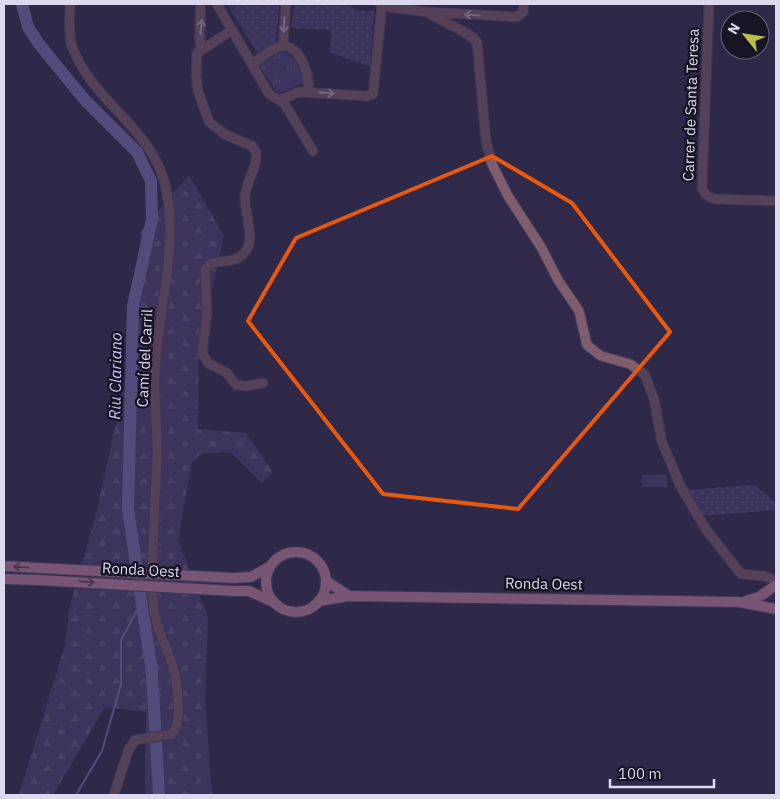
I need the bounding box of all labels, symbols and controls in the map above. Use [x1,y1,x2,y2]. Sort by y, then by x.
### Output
one-way arrow [464,10,480,19]
north arrow [720,10,770,60]
one-way arrow [280,17,289,33]
one-way arrow [196,19,206,35]
text: N [723,20,744,37]
street label: Carrer de Santa Teresa [678,28,703,182]
one-way arrow [319,88,335,98]
street label: Camí del Carril [132,308,157,408]
water label: Riu Clariano [104,332,126,420]
street label: Ronda Oest [102,558,180,581]
one-way arrow [14,563,30,572]
street label: Ronda Oest [505,573,583,594]
one-way arrow [79,578,95,587]
scale bar [610,756,714,788]
text: 100 m [618,764,662,783]

